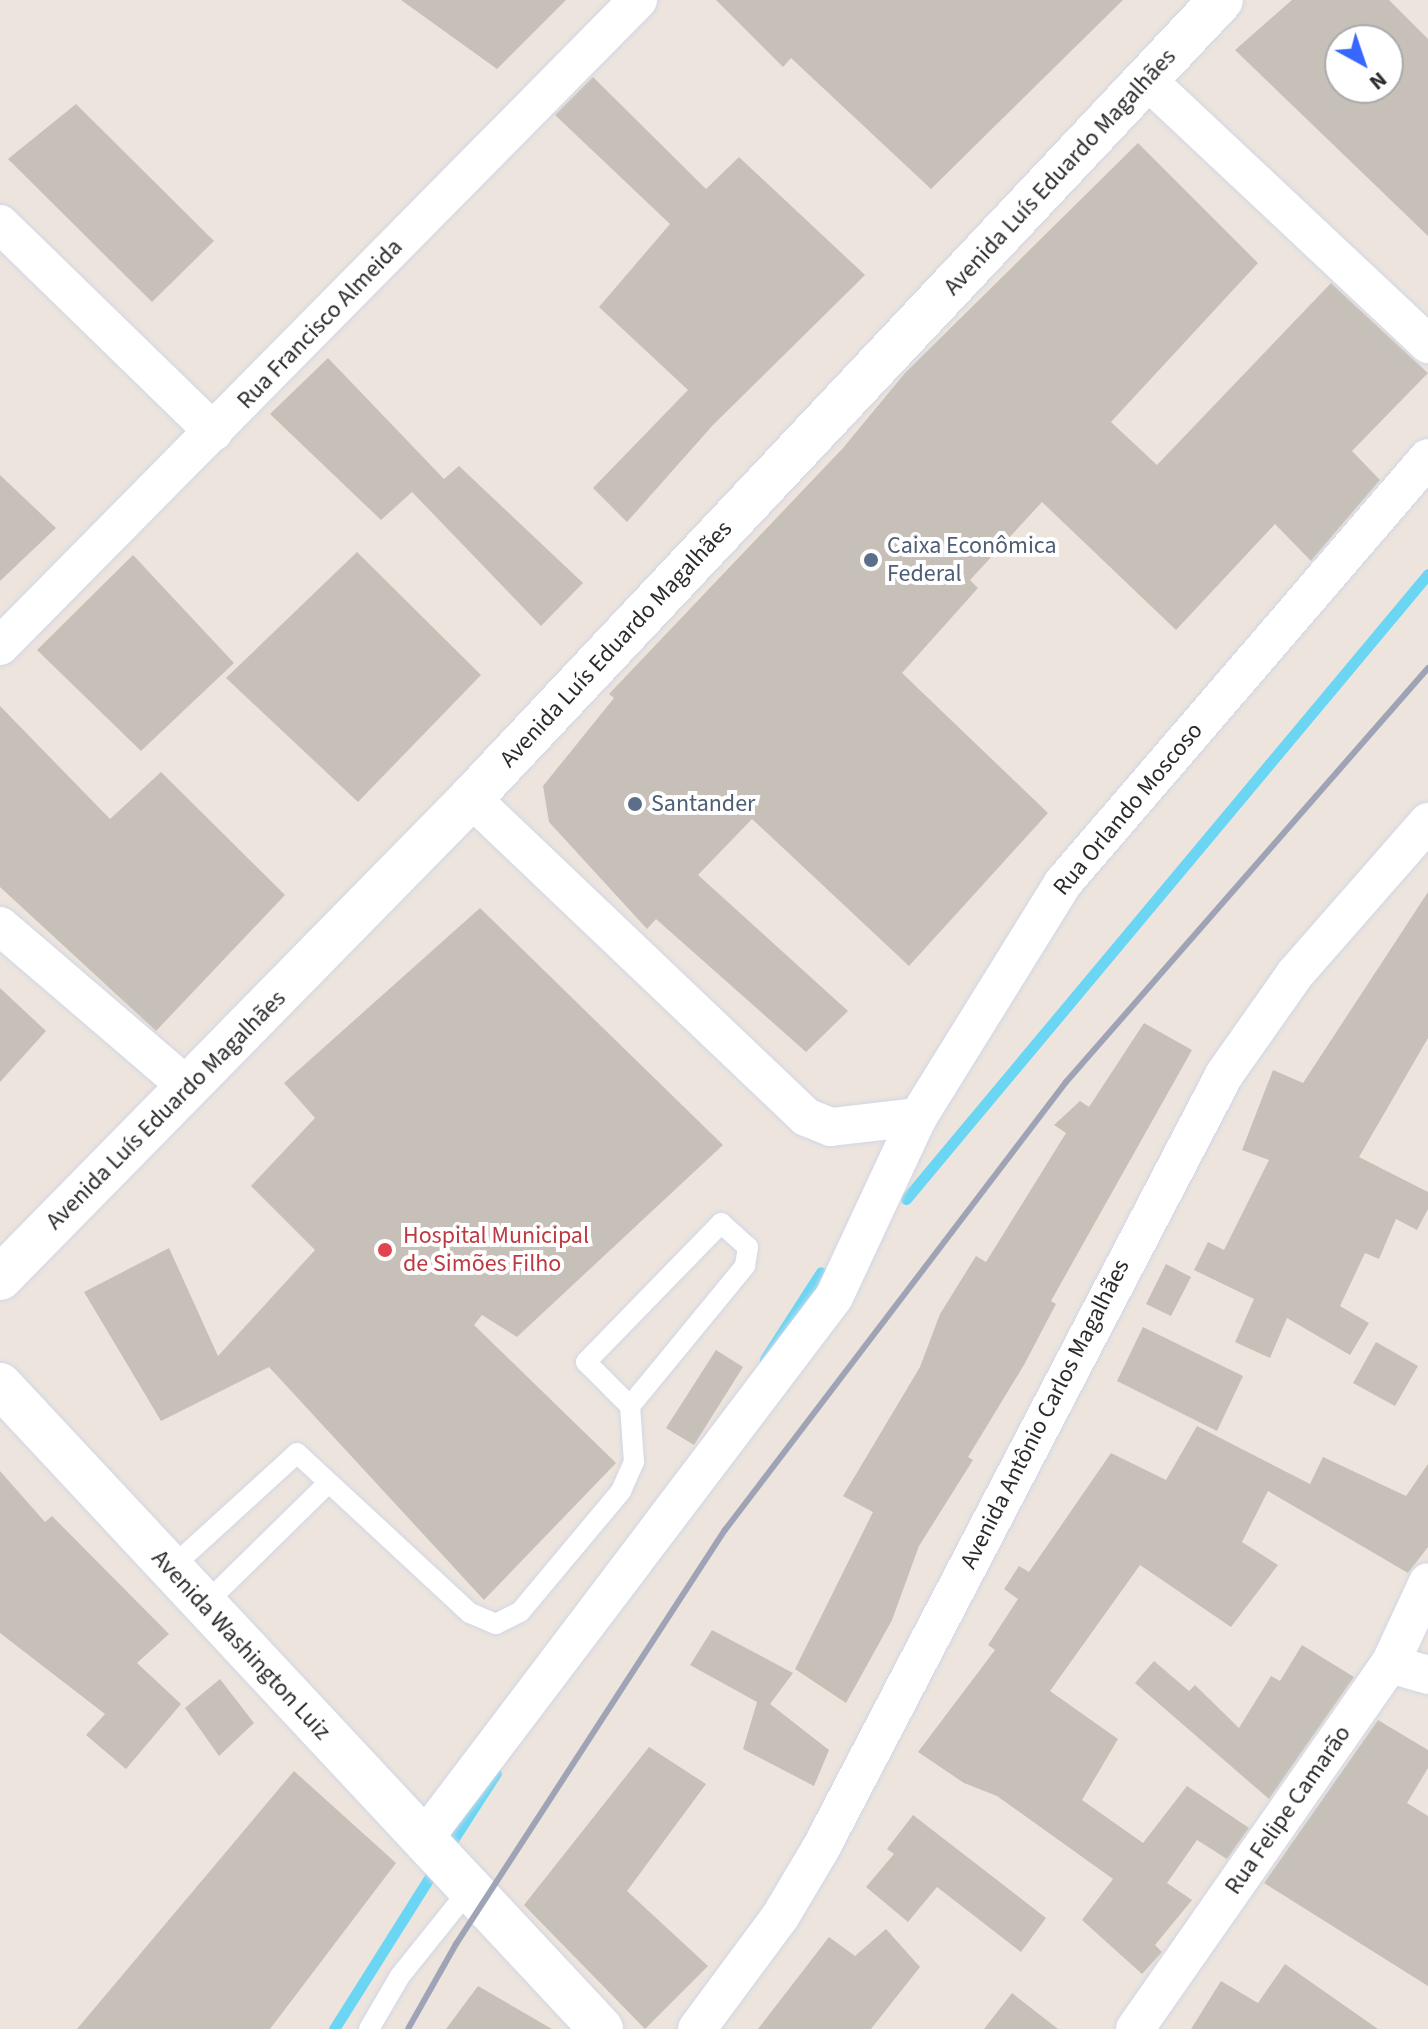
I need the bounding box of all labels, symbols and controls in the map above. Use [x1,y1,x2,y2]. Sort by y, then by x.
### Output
north arrow [1324,24,1404,104]
street label: Avenida Luís Eduardo Magalhães [938,43,1182,301]
text: N [1362,64,1394,98]
street label: Rua Francisco Almeida [231,233,409,415]
street label: Avenida Luís Eduardo Magalhães [494,515,738,773]
place label: Caixa Econômica Federal [887,532,1057,588]
marker: Caixa Econômica Federal [862,551,880,569]
street label: Rua Orlando Moscoso [1047,717,1209,901]
place label: Santander [651,790,755,818]
marker: Santander [626,795,644,813]
street label: Avenida Luís Eduardo Magalhães [40,984,292,1236]
place label: Hospital Municipal de Simões Filho [403,1222,589,1278]
marker: Hospital Municipal de Simões Filho [374,1239,396,1261]
street label: Avenida Antônio Carlos Magalhães [954,1254,1136,1574]
street label: Avenida Washington Luiz [145,1544,337,1746]
street label: Rua Felipe Camarão [1219,1720,1357,1900]

